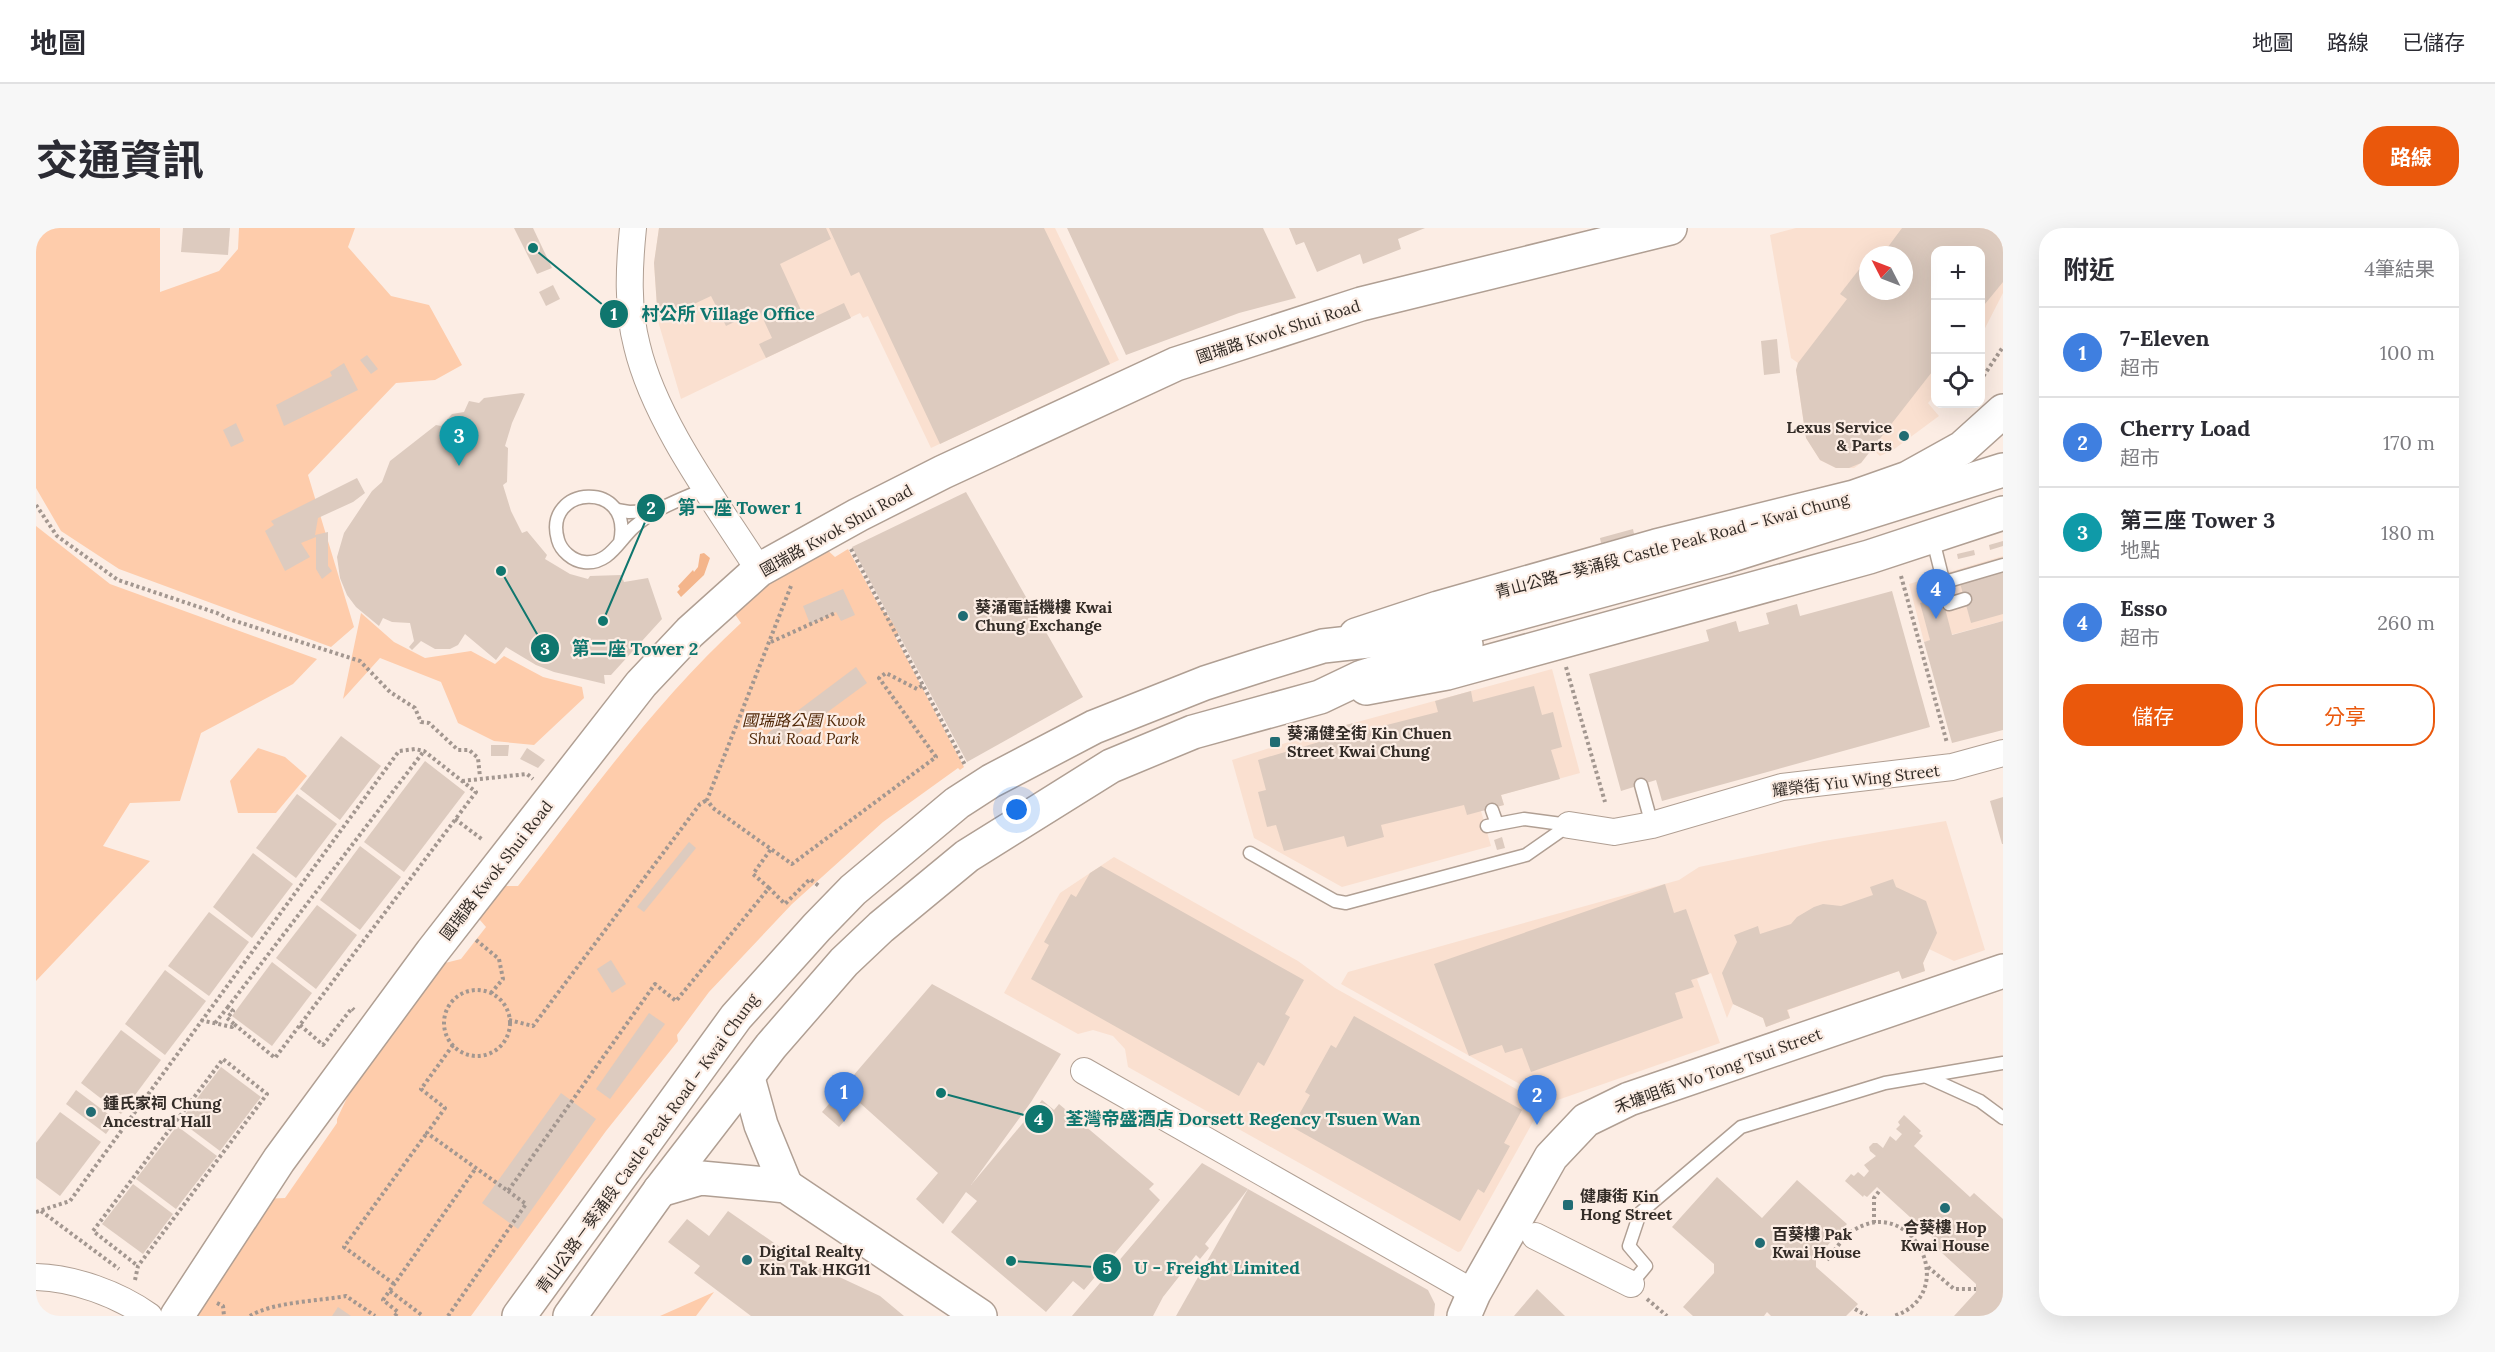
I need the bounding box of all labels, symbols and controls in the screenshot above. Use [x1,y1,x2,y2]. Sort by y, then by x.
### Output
text: 地圖 [30,25,86,61]
text: 地圖 [2252,29,2294,56]
text: 路線 [2327,29,2369,56]
text: 已儲存 [2402,29,2465,56]
button: 路線 [2363,126,2459,186]
text: 交通資訊 [36,133,204,187]
north arrow [1859,246,1913,300]
map controls [1931,246,1985,408]
button: + [1931,246,1985,300]
text: 附近 [2063,253,2115,286]
text: 4筆結果 [2364,256,2435,281]
street label: 國瑞路 Kwok Shui Road [1194,295,1363,367]
callout: 村公所 Village Office [599,296,826,332]
button: − [1931,300,1985,354]
text: 1 [610,302,618,325]
text: 村公所 Village Office [641,302,815,325]
text: 7-Eleven [2120,324,2210,352]
text: 1 [2078,340,2087,365]
text: 100 m [2380,340,2435,365]
button: locate [1931,354,1985,408]
text: 超市 [2120,355,2160,380]
text: Cherry Load [2120,414,2250,442]
pin: 3 [440,416,478,466]
place label: Lexus Service & Parts [1786,417,1892,455]
marker: Lexus Service & Parts [1897,429,1911,443]
text: 2 [2077,430,2088,455]
text: 170 m [2383,430,2435,455]
text: 超市 [2120,445,2160,470]
street label: 國瑞路 Kwok Shui Road [756,480,916,580]
street label: 青山公路－葵涌段 Castle Peak Road – Kwai Chung [1493,488,1852,602]
callout: 第一座 Tower 1 [636,490,814,526]
text: 2 [646,496,656,519]
text: 第一座 Tower 1 [678,496,802,519]
text: 第三座 Tower 3 [2120,506,2275,534]
text: 3 [2077,520,2088,545]
text: 180 m [2381,520,2435,545]
text: 地點 [2120,537,2160,562]
pin: 4 [1916,570,1956,619]
text: Esso [2120,594,2167,622]
place label: 葵涌電話機樓 Kwai Chung Exchange [975,597,1112,635]
marker: 葵涌電話機樓 Kwai Chung Exchange [956,609,970,623]
text: 4 [2077,610,2088,635]
text: 260 m [2377,610,2435,635]
text: 超市 [2120,625,2160,650]
callout: 第二座 Tower 2 [530,630,710,666]
text: 3 [540,637,550,660]
text: 第二座 Tower 2 [572,637,698,660]
button: 儲存 [2063,684,2243,746]
button: 分享 [2255,684,2435,746]
park label: 國瑞路公園 Kwok Shui Road Park [742,710,866,748]
place label: 葵涌健全街 Kin Chuen Street Kwai Chung [1287,723,1452,761]
marker: 葵涌健全街 Kin Chuen Street Kwai Chung [1268,735,1282,749]
street label: 耀榮街 Yiu Wing Street [1771,760,1942,800]
your location [1002,795,1031,824]
street label: 國瑞路 Kwok Shui Road [435,796,557,944]
street label: 青山公路－葵涌段 Castle Peak Road – Kwai Chung [532,988,763,1297]
street label: 禾塘咀街 Wo Tong Tsui Street [1611,1023,1825,1117]
pin: 1 [824,1072,864,1122]
pin: 2 [1518,1076,1556,1125]
place label: 鍾氏家祠 Chung Ancestral Hall [103,1093,222,1131]
callout: 荃灣帝盛酒店 Dorsett Regency Tsuen Wan [1024,1101,1433,1137]
marker: 鍾氏家祠 Chung Ancestral Hall [84,1105,98,1119]
text: 4 [1034,1107,1044,1130]
text: 荃灣帝盛酒店 Dorsett Regency Tsuen Wan [1066,1107,1421,1130]
place label: 健康街 Kin Hong Street [1580,1186,1673,1224]
marker: 健康街 Kin Hong Street [1561,1198,1575,1212]
marker: 合葵樓 Hop Kwai House [1938,1201,1952,1215]
place label: 合葵樓 Hop Kwai House [1901,1217,1990,1255]
place label: 百葵樓 Pak Kwai House [1772,1224,1861,1262]
marker: 百葵樓 Pak Kwai House [1753,1236,1767,1250]
place label: Digital Realty Kin Tak HKG11 [759,1241,871,1279]
callout: U - Freight Limited [1092,1250,1312,1286]
marker: Digital Realty Kin Tak HKG11 [740,1253,754,1267]
text: 5 [1102,1256,1112,1279]
text: U - Freight Limited [1134,1256,1300,1279]

